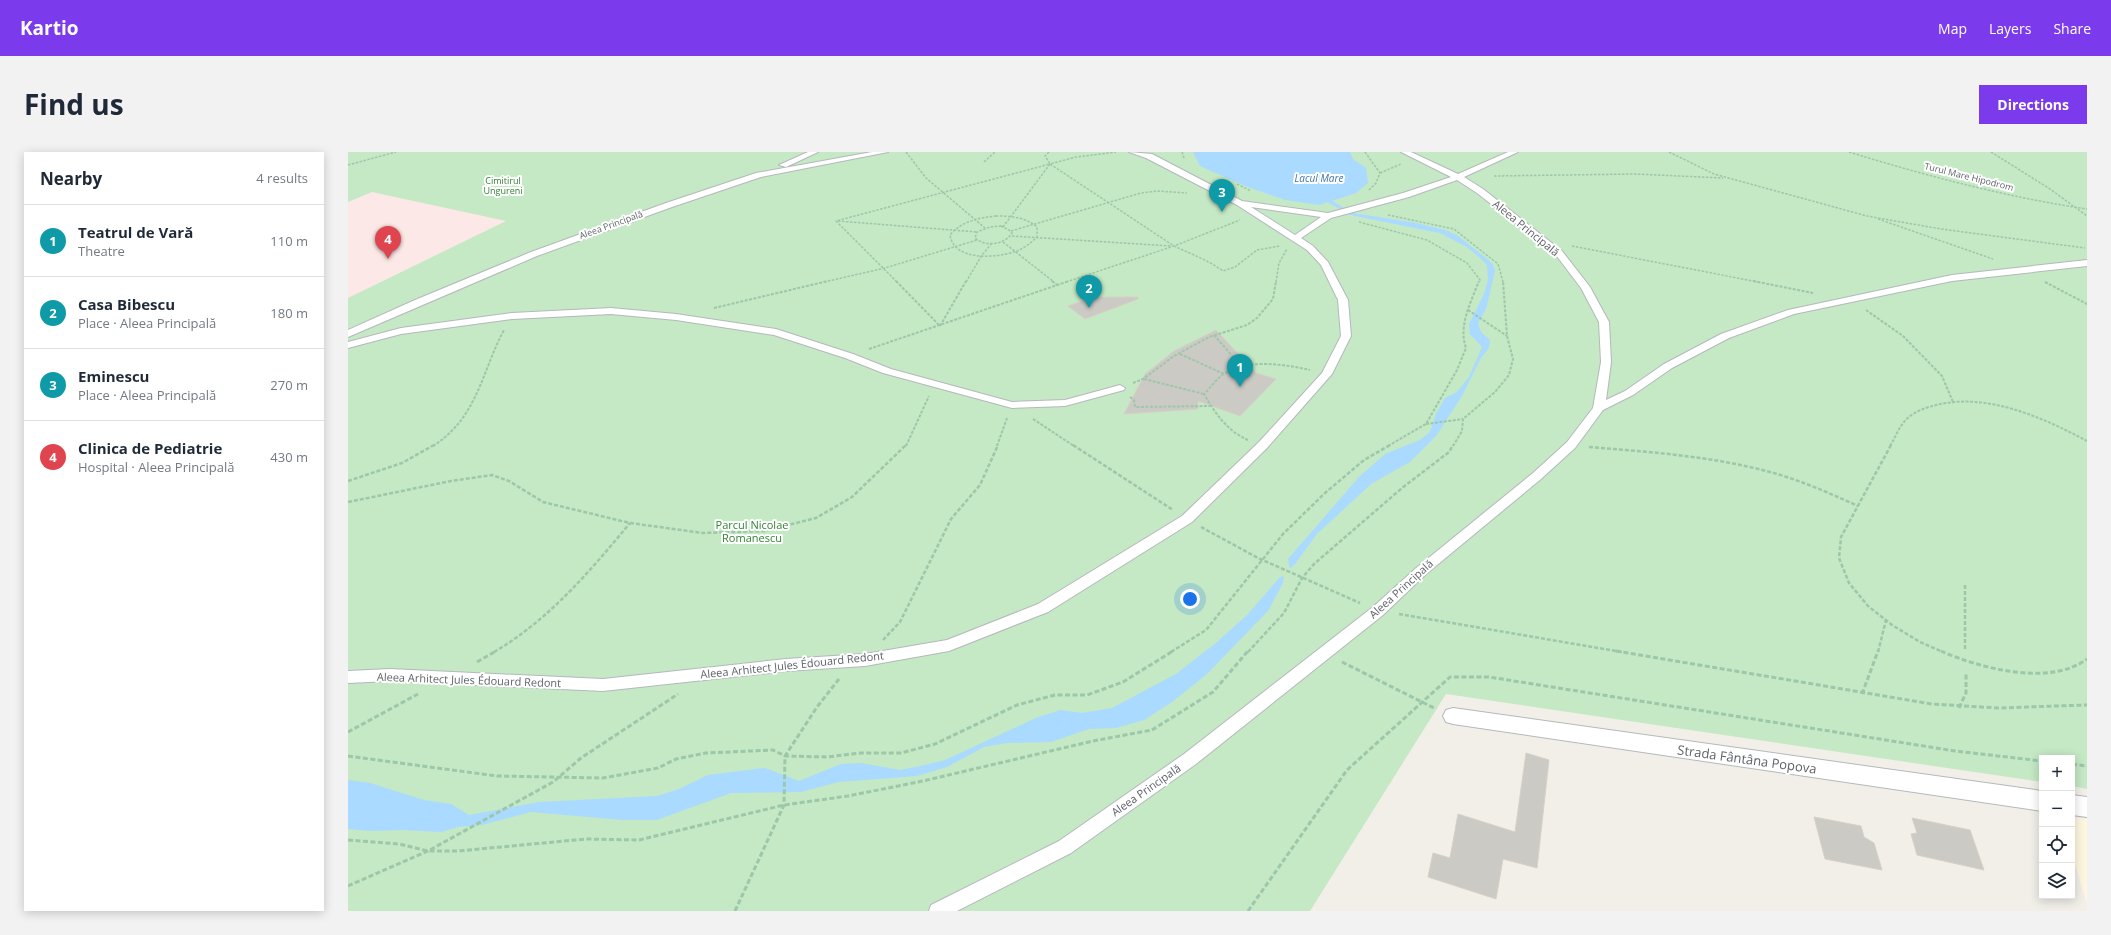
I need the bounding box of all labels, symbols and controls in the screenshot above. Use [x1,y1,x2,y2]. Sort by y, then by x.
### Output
text: Kartio [20,15,79,41]
text: Map [1938,19,1967,38]
text: Layers [1989,19,2031,38]
text: Share [2053,19,2091,38]
text: Find us [24,85,124,123]
button: Directions [1979,85,2087,124]
street label: Turul Mare Hipodrom [1923,159,2015,194]
text: Nearby [40,167,102,190]
text: 4 results [256,169,308,187]
water label: Lacul Mare [1295,171,1343,185]
park label: Cimitirul Ungureni [483,174,523,197]
pin: 3 [1209,179,1235,212]
street label: Aleea Principală [1490,196,1563,259]
street label: Aleea Principală [577,207,644,242]
text: Teatrul de Vară [78,222,193,242]
pin: 4 [375,226,401,259]
text: 1 [49,232,57,250]
text: 110 m [270,232,308,250]
text: Theatre [78,242,125,260]
pin: 2 [1076,275,1102,308]
text: Casa Bibescu [78,294,175,314]
text: 2 [49,304,57,322]
text: 180 m [270,304,308,322]
text: Place · Aleea Principală [78,314,216,332]
pin: 1 [1227,354,1253,387]
text: Eminescu [78,366,149,386]
text: 3 [49,376,57,394]
text: 270 m [270,376,308,394]
text: Place · Aleea Principală [78,386,216,404]
text: Clinica de Pediatrie [78,438,222,458]
text: 4 [49,448,57,466]
text: 430 m [270,448,308,466]
text: Hospital · Aleea Principală [78,458,234,476]
park label: Parcul Nicolae Romanescu [716,517,788,545]
street label: Aleea Principală [1365,556,1436,621]
your location [1180,589,1200,609]
street label: Aleea Arhitect Jules Édouard Redont [700,647,884,682]
street label: Aleea Arhitect Jules Édouard Redont [377,669,561,690]
street label: Strada Fântâna Popova [1676,740,1818,778]
map controls [2039,755,2075,899]
button: + [2039,755,2075,791]
street label: Aleea Principală [1108,760,1183,819]
button: − [2039,791,2075,827]
button: locate [2039,827,2075,863]
button: layers [2039,863,2075,899]

